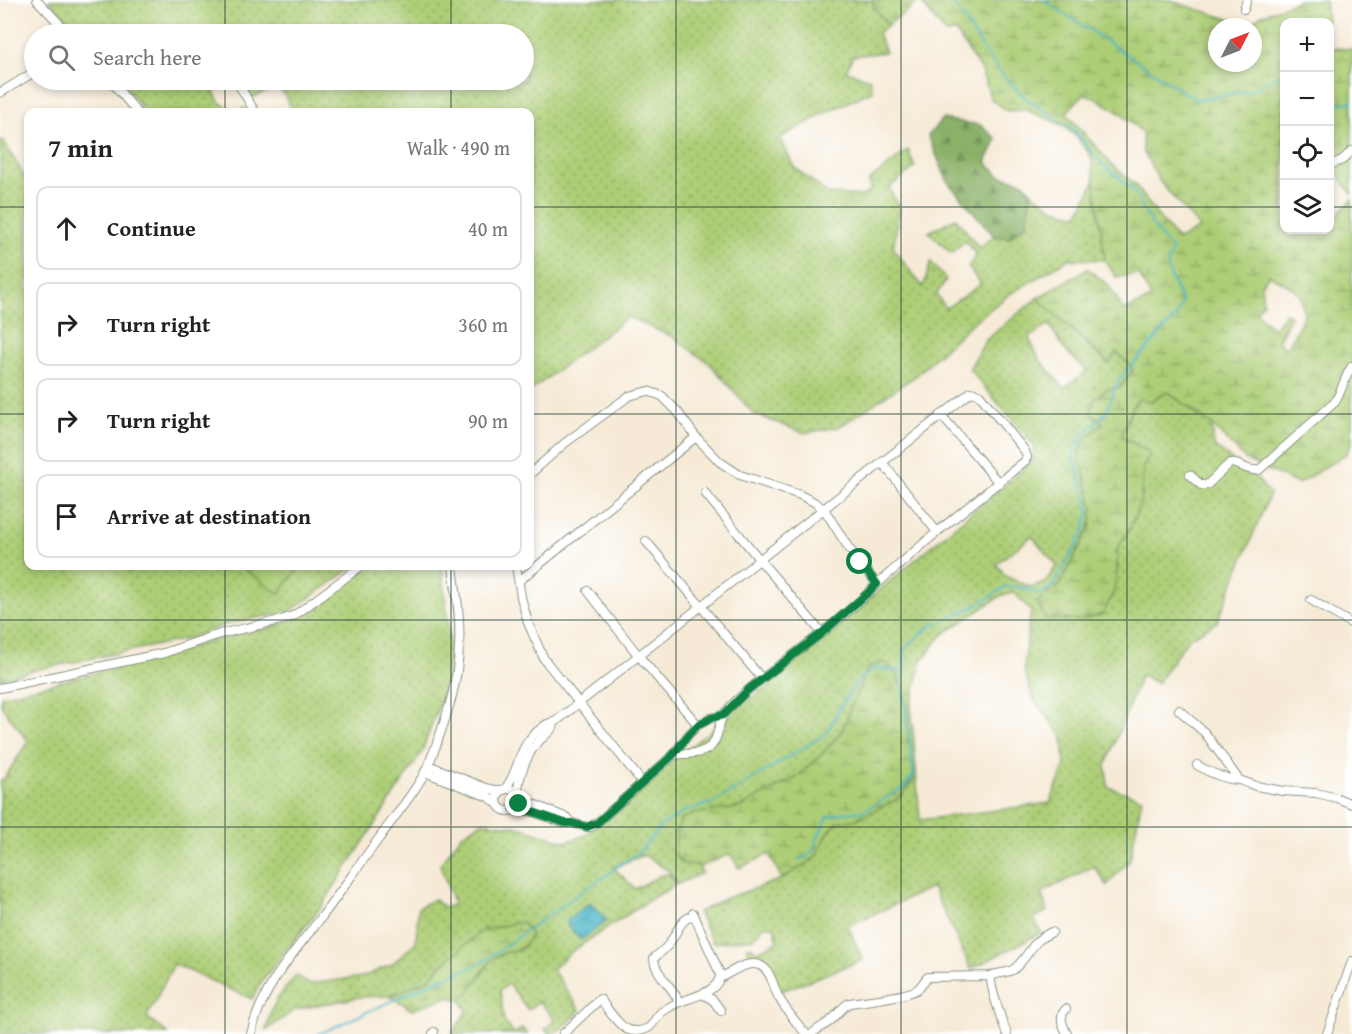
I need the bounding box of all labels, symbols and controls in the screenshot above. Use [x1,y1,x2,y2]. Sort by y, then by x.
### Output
north arrow [1208,18,1262,72]
map controls [1280,18,1334,234]
button: + [1280,18,1334,72]
search box [24,24,534,90]
icon: search [45,41,78,74]
text: Search here [93,41,202,73]
button: − [1280,72,1334,126]
button: locate [1280,126,1334,180]
text: 7 min [48,128,113,167]
text: Walk · 490 m [407,133,510,162]
button: layers [1280,180,1334,234]
icon: ahead [50,212,83,245]
text: Continue [107,212,196,244]
text: 40 m [468,214,508,243]
icon: right [50,308,83,341]
text: Turn right [107,308,210,340]
text: 360 m [458,310,508,339]
icon: right [50,404,83,437]
text: Turn right [107,404,210,436]
text: 90 m [468,406,508,435]
icon: arrive [50,500,83,533]
text: Arrive at destination [107,500,311,532]
route start [846,548,872,574]
route end [505,790,531,816]

